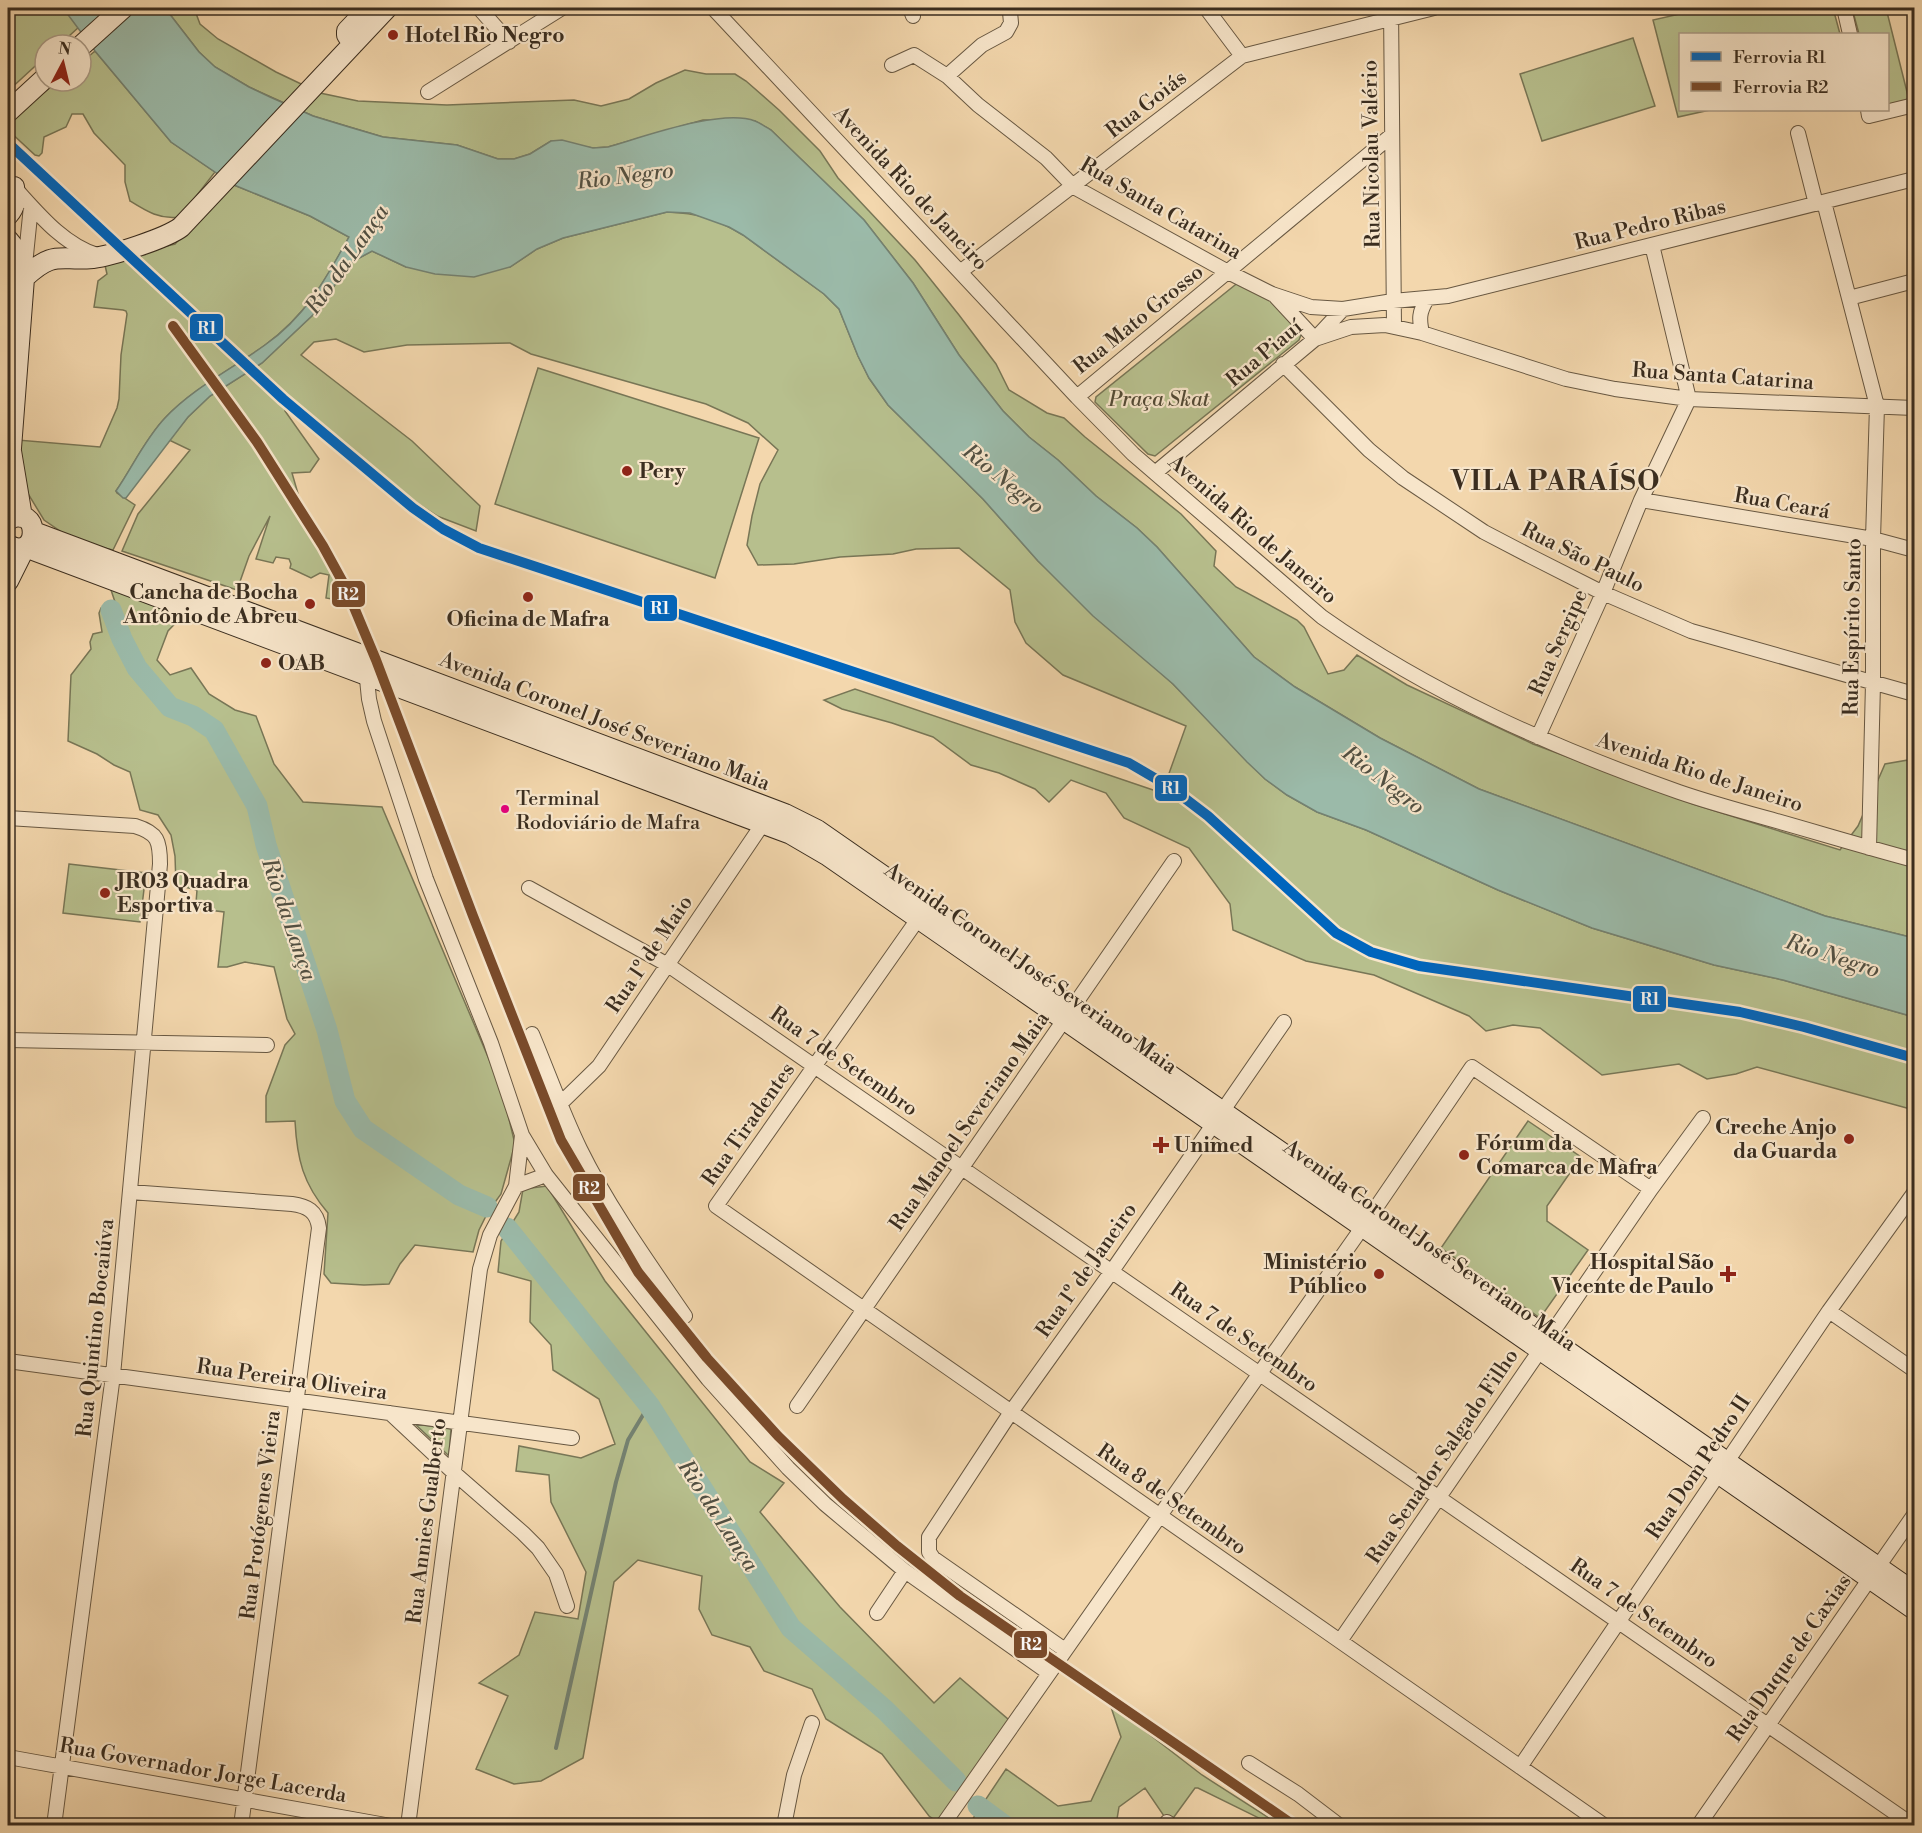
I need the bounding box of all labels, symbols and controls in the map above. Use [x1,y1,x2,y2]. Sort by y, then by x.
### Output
place label: Hotel Rio Negro [405,23,565,49]
marker: Hotel Rio Negro [386,28,400,42]
north arrow [33,33,93,93]
legend [1679,33,1889,111]
text: N [57,38,73,60]
text: Ferrovia R1 [1733,46,1826,69]
street label: Rua Nicolau Valério [1357,60,1387,248]
street label: Rua Goiás [1101,65,1192,144]
text: Ferrovia R2 [1733,76,1829,99]
street label: Avenida Rio de Janeiro [827,100,993,276]
street label: Rua Santa Catarina [1075,152,1246,266]
water label: Rio Negro [574,157,675,196]
street label: Rua Pedro Ribas [1572,194,1729,256]
water label: Rio da Lança [299,199,395,321]
street label: Rua Mato Grosso [1068,259,1209,380]
line badge: R1 [189,313,224,342]
street label: Rua Piauí [1221,313,1309,393]
text: R1 [197,319,217,339]
street label: Rua Santa Catarina [1631,358,1815,396]
park label: Praça Skat [1108,387,1211,413]
water label: Rio Negro [956,437,1049,520]
street label: Avenida Rio de Janeiro [1162,449,1342,610]
place label: Pery [639,459,686,485]
district label: VILA PARAÍSO [1450,462,1661,499]
marker: Pery [620,464,634,478]
street label: Rua Ceará [1732,483,1832,525]
street label: Rua São Paulo [1517,517,1649,599]
street label: Rua Espírito Santo [1838,538,1868,716]
place label: Cancha de Bocha Antônio de Abreu [122,580,299,630]
line badge: R2 [331,580,366,608]
text: R2 [337,585,359,605]
street label: Rua Sergipe [1524,585,1594,700]
marker: Oficina de Mafra [521,590,535,604]
line badge: R1 [643,594,678,622]
marker: Cancha de Bocha Antônio de Abreu [303,597,317,611]
text: R1 [650,599,670,619]
place label: Oficina de Mafra [446,607,610,633]
street label: Avenida Coronel José Severiano Maia [435,646,774,797]
place label: OAB [278,651,325,677]
marker: OAB [259,656,273,670]
street label: Avenida Rio de Janeiro [1592,727,1806,819]
water label: Rio Negro [1336,739,1430,821]
line badge: R1 [1154,774,1188,802]
text: R1 [1161,779,1181,799]
place label: Terminal Rodoviário de Mafra [516,787,701,836]
marker: Terminal Rodoviário de Mafra [499,803,511,815]
water label: Rio da Lança [255,854,322,985]
street label: Avenida Coronel José Severiano Maia [878,857,1182,1081]
place label: JR03 Quadra Esportiva [114,869,249,919]
marker: JR03 Quadra Esportiva [98,886,112,900]
street label: Rua 1º de Maio [601,891,699,1018]
water label: Rio Negro [1781,928,1883,984]
line badge: R1 [1632,985,1667,1013]
text: R1 [1640,990,1660,1010]
street label: Rua 7 de Setembro [764,1001,922,1123]
street label: Rua Manoel Severiano Maia [884,1007,1056,1236]
street label: Rua Tiradentes [697,1058,801,1191]
place label: Creche Anjo da Guarda [1715,1115,1838,1165]
place label: Fórum da Comarca de Mafra [1476,1131,1658,1181]
marker: Creche Anjo da Guarda [1842,1132,1856,1146]
place label: Unimed [1174,1133,1254,1159]
street label: Avenida Coronel José Severiano Maia [1277,1134,1581,1358]
marker: Unimed [1152,1136,1170,1154]
marker: Fórum da Comarca de Mafra [1457,1148,1471,1162]
line badge: R2 [572,1173,606,1202]
text: R2 [578,1179,600,1199]
street label: Rua 1º de Janeiro [1031,1198,1143,1343]
street label: Rua Quintino Bocaiúva [72,1217,120,1439]
place label: Ministério Público [1263,1250,1367,1300]
place label: Hospital São Vicente de Paulo [1551,1250,1714,1300]
marker: Hospital São Vicente de Paulo [1719,1265,1737,1283]
marker: Ministério Público [1372,1267,1386,1281]
street label: Rua 7 de Setembro [1164,1277,1322,1399]
street label: Rua Senador Salgado Filho [1361,1344,1525,1569]
street label: Rua Pereira Oliveira [195,1354,389,1406]
street label: Rua Dom Pedro II [1641,1390,1757,1545]
street label: Rua Protógenes Vieira [235,1408,287,1621]
street label: Rua Annies Gualberto [401,1417,453,1626]
street label: Rua 8 de Setembro [1091,1438,1251,1561]
water label: Rio da Lança [671,1454,764,1577]
street label: Rua 7 de Setembro [1564,1553,1722,1675]
street label: Rua Duque de Caxias [1722,1570,1858,1747]
line badge: R2 [1013,1630,1048,1659]
text: R2 [1020,1635,1042,1655]
street label: Rua Governador Jorge Lacerda [57,1733,349,1809]

